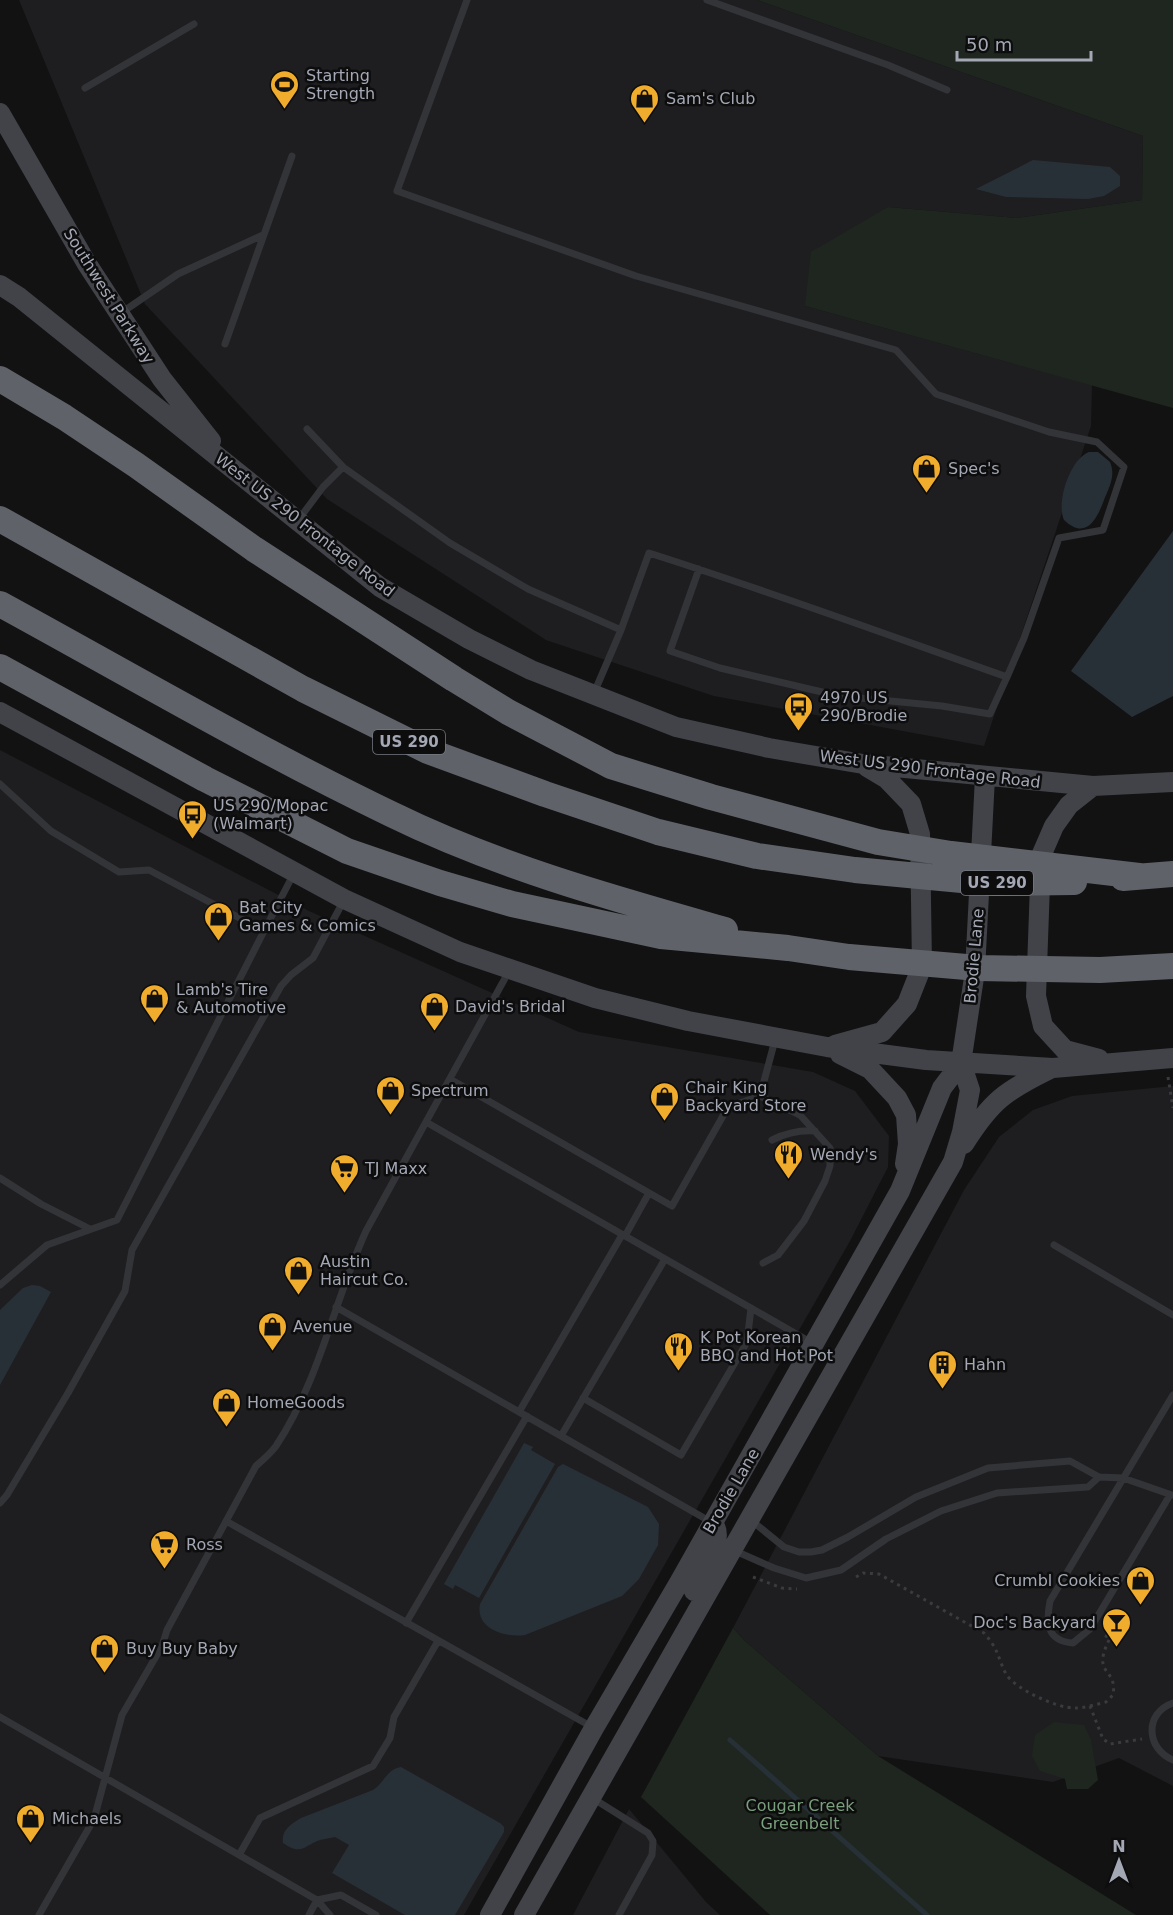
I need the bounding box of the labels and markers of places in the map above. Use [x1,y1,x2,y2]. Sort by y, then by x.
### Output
place label: Starting Strength [306,66,375,103]
sports icon: Starting Strength [269,68,301,110]
shop icon: Sam's Club [629,82,661,124]
place label: Sam's Club [666,89,755,108]
shop icon: Spec's [911,452,943,494]
place label: Spec's [948,459,1000,478]
place label: 4970 US 290/Brodie [820,688,907,725]
bus stop icon: 4970 US 290/Brodie [783,690,815,732]
place label: US 290/Mopac (Walmart) [213,796,328,833]
bus stop icon: US 290/Mopac (Walmart) [176,798,208,840]
place label: Bat City Games & Comics [239,898,376,935]
shop icon: Bat City Games & Comics [202,900,234,942]
place label: Lamb's Tire & Automotive [176,980,286,1017]
shop icon: Lamb's Tire & Automotive [139,982,171,1024]
shop icon: David's Bridal [418,990,450,1032]
place label: David's Bridal [455,997,565,1016]
shop icon: Spectrum [374,1074,406,1116]
place label: Chair King Backyard Store [685,1078,806,1115]
shop icon: Chair King Backyard Store [648,1080,680,1122]
place label: Spectrum [411,1081,489,1100]
restaurant icon: Wendy's [773,1138,805,1180]
place label: Wendy's [810,1145,877,1164]
supermarket icon: TJ Maxx [328,1152,360,1194]
place label: TJ Maxx [364,1159,427,1178]
place label: Austin Haircut Co. [320,1252,409,1289]
shop icon: Austin Haircut Co. [283,1254,315,1296]
shop icon: Avenue [256,1310,288,1352]
place label: Avenue [293,1317,352,1336]
place label: K Pot Korean BBQ and Hot Pot [700,1328,833,1365]
restaurant icon: K Pot Korean BBQ and Hot Pot [663,1330,695,1372]
building icon: Hahn [927,1348,959,1390]
place label: Hahn [964,1355,1006,1374]
shop icon: HomeGoods [210,1386,242,1428]
place label: HomeGoods [247,1393,345,1412]
supermarket icon: Ross [149,1528,181,1570]
place label: Ross [186,1535,223,1554]
shop icon: Crumbl Cookies [1125,1564,1157,1606]
place label: Crumbl Cookies [994,1571,1120,1590]
bar icon: Doc's Backyard [1101,1606,1133,1648]
place label: Doc's Backyard [973,1613,1096,1632]
shop icon: Buy Buy Baby [89,1632,121,1674]
place label: Buy Buy Baby [126,1639,238,1658]
shop icon: Michaels [15,1802,47,1844]
place label: Michaels [52,1809,122,1828]

